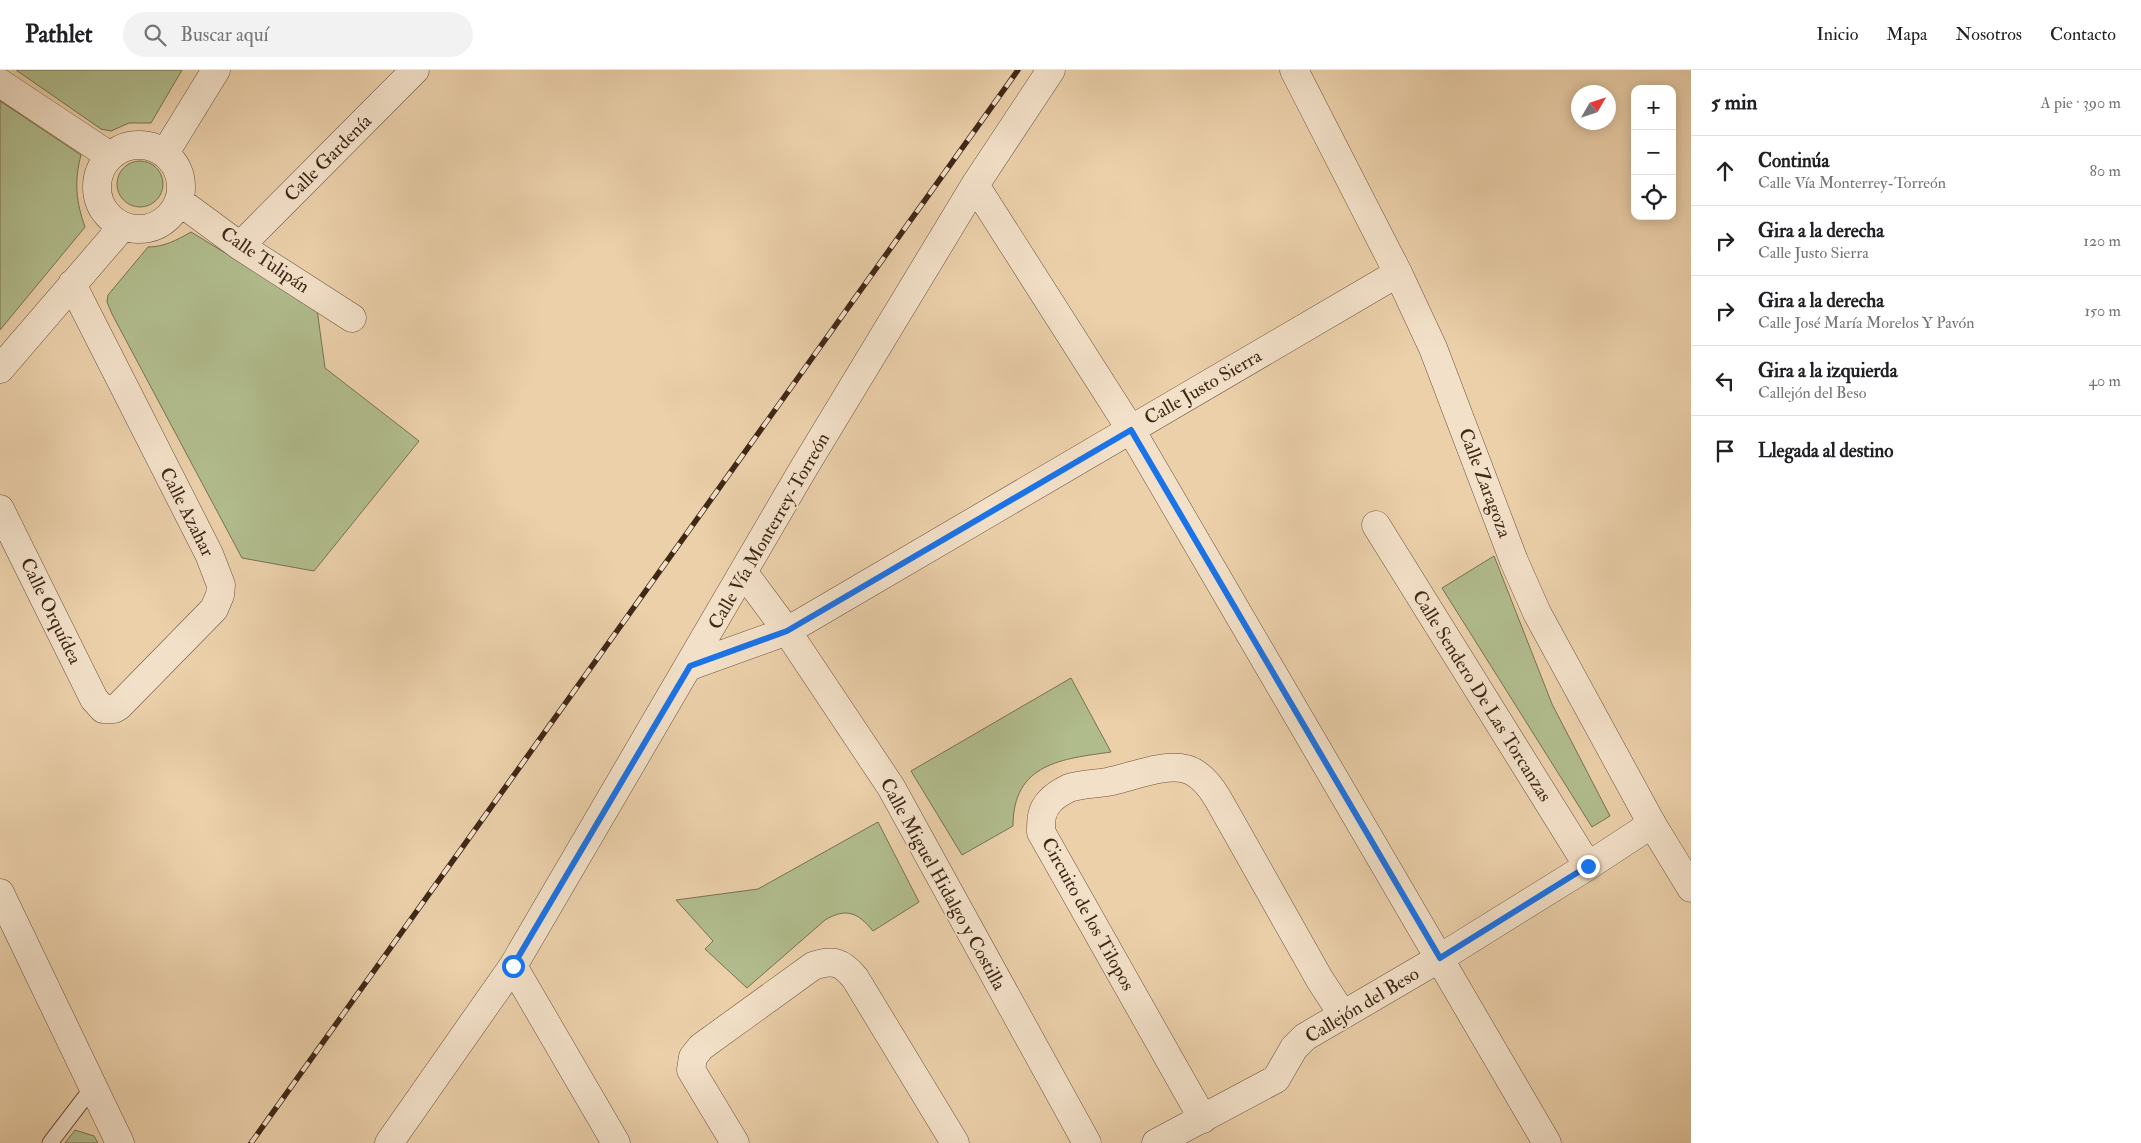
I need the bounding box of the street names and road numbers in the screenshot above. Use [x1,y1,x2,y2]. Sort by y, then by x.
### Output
street label: Calle Gardenía [279,109,377,207]
street label: Calle Tulipán [215,221,314,299]
street label: Calle Justo Sierra [1140,344,1266,430]
street label: Calle Zaragoza [1453,425,1517,541]
street label: Calle Vía Monterrey-Torreón [703,428,835,634]
street label: Calle Azahar [154,463,220,561]
street label: Calle Orquídea [15,554,87,668]
street label: Calle Sendero De Las Torcanzas [1407,586,1557,806]
street label: Calle Miguel Hidalgo y Costilla [875,774,1011,994]
street label: Circuito de los Tilopos [1035,833,1140,995]
street label: Callejón del Beso [1301,962,1423,1048]

